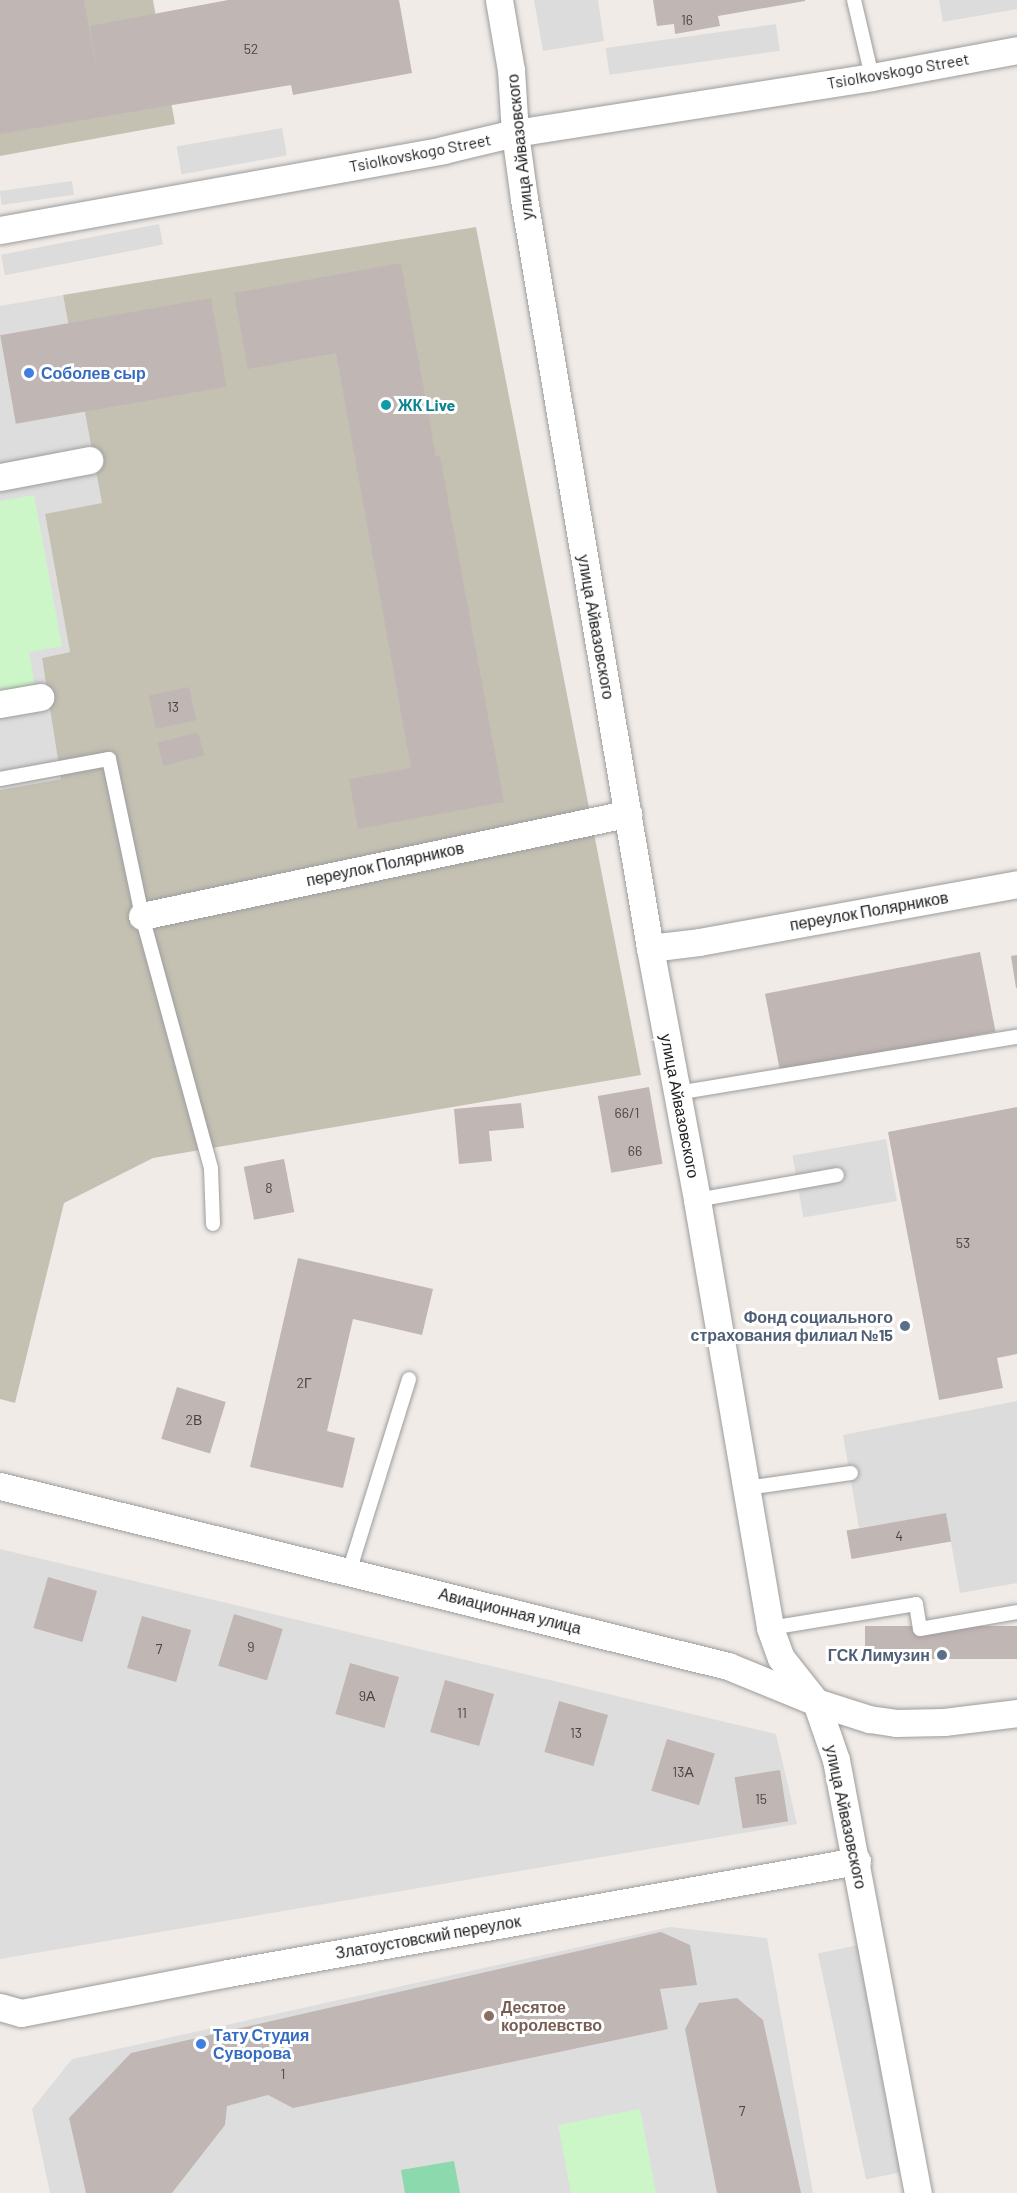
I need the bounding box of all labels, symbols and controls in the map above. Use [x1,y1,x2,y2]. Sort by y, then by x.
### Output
house number: 16 [681,12,693,28]
house number: 52 [244,41,258,57]
street label: Tsiolkovskogo Street [825,49,971,93]
street label: улица Айвазовского [503,73,537,221]
street label: Tsiolkovskogo Street [347,130,493,176]
place label: Соболев сыр [41,363,146,383]
marker: Соболев сыр [22,366,36,380]
place label: ЖК Live [398,395,455,415]
marker: ЖК Live [379,398,393,412]
street label: улица Айвазовского [574,553,618,701]
house number: 13 [167,699,179,715]
street label: переулок Полярников [304,838,466,890]
street label: переулок Полярников [788,888,950,934]
street label: улица Айвазовского [657,1032,703,1180]
house number: 66/1 [615,1105,639,1121]
house number: 66 [628,1143,642,1159]
house number: 8 [265,1180,273,1196]
house number: 53 [956,1235,970,1251]
place label: Фонд социального страхования филиал №15 [691,1307,893,1345]
marker: Фонд социального страхования филиал №15 [898,1319,912,1333]
house number: 2Г [296,1375,312,1391]
house number: 2В [186,1412,202,1428]
house number: 4 [895,1528,903,1544]
street label: Авиационная улица [437,1584,583,1638]
house number: 9 [247,1639,255,1655]
house number: 7 [156,1641,162,1657]
place label: ГСК Лимузин [828,1645,930,1665]
marker: ГСК Лимузин [935,1648,949,1662]
house number: 9А [359,1688,375,1704]
house number: 11 [457,1705,467,1721]
house number: 13 [570,1725,582,1741]
street label: улица Айвазовского [821,1743,871,1891]
house number: 13А [672,1764,694,1780]
house number: 15 [755,1791,767,1807]
street label: Златоустовский переулок [334,1911,522,1963]
place label: Десятое королевство [501,1997,602,2035]
marker: Десятое королевство [482,2009,496,2023]
place label: Тату Студия Суворова [213,2025,309,2063]
marker: Тату Студия Суворова [194,2037,208,2051]
house number: 1 [281,2066,285,2082]
house number: 7 [739,2103,745,2119]

